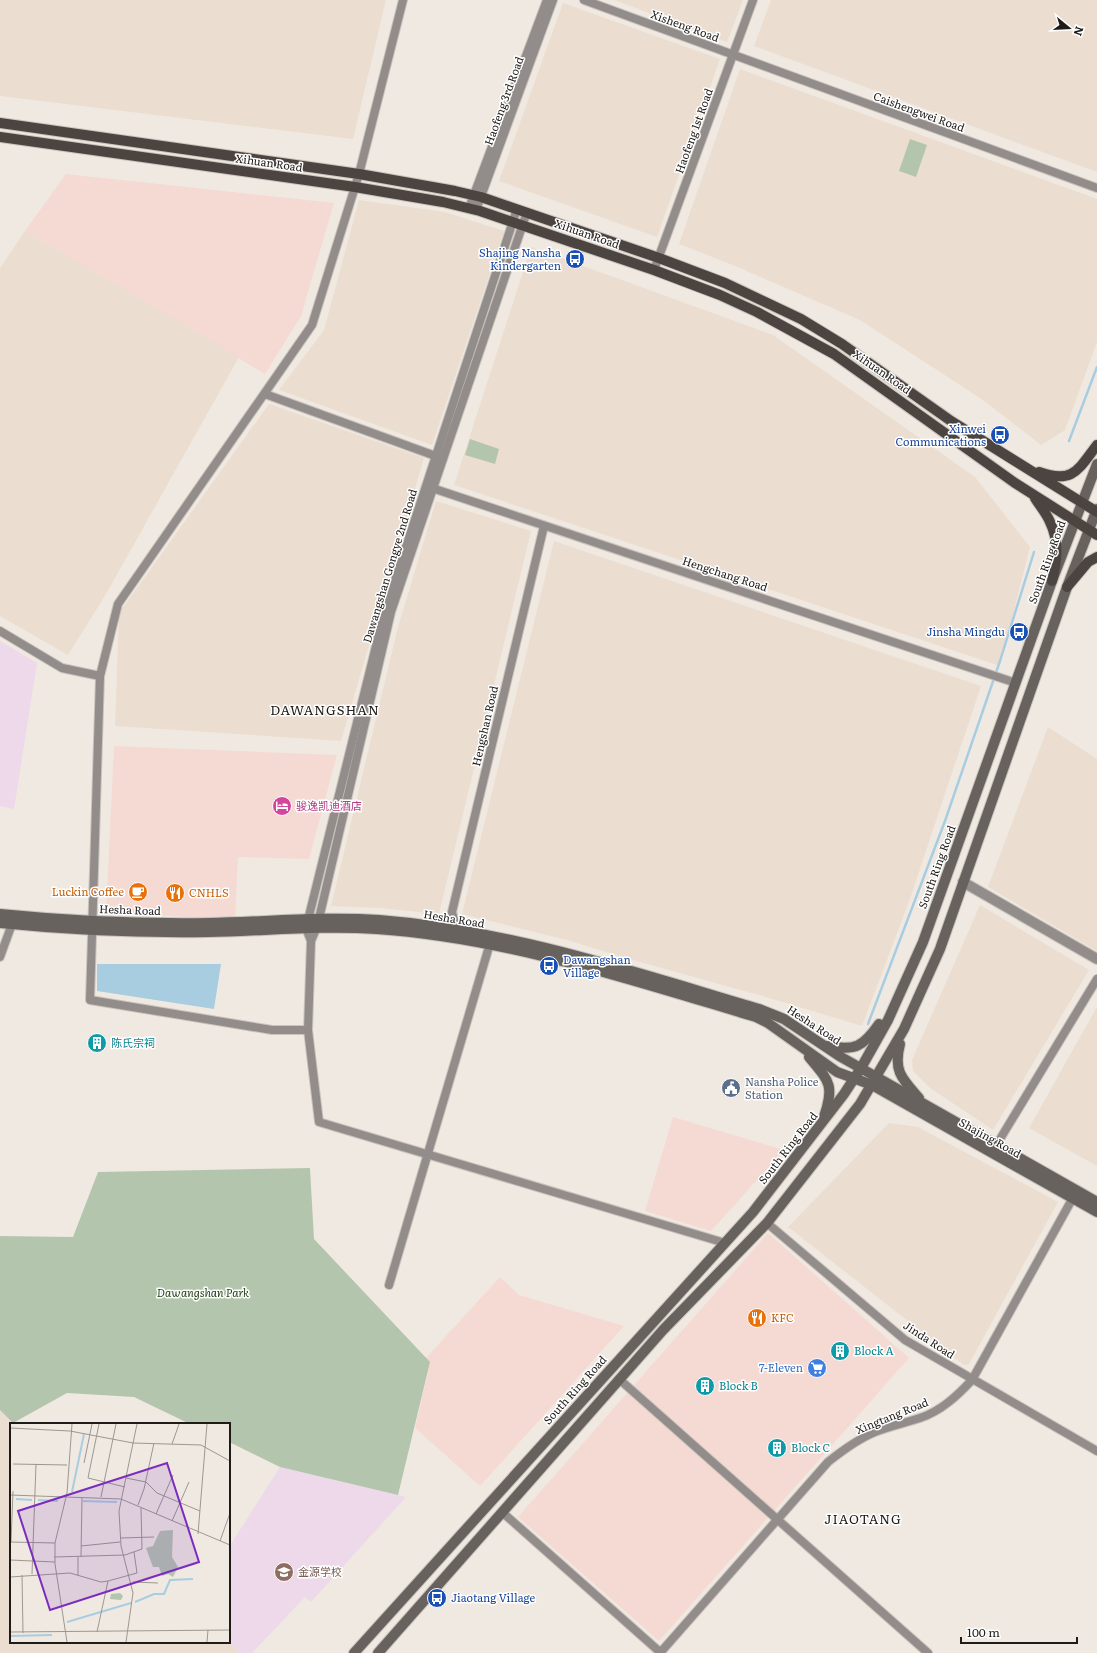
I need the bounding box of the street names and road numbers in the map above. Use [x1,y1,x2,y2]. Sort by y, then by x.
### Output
street label: Xisheng Road [649,5,722,45]
street label: Haofeng 3rd Road [480,54,527,147]
street label: Haofeng 1st Road [670,86,716,175]
street label: Caishengwei Road [872,87,967,135]
street label: Xihuan Road [235,149,304,175]
street label: Xihuan Road [553,215,622,252]
street label: Xihuan Road [850,345,915,397]
street label: Dawangshan Gongye 2nd Road [358,486,420,645]
street label: South Ring Road [1024,518,1069,606]
street label: Hengchang Road [681,552,770,594]
street label: Hengshan Road [467,684,501,768]
street label: South Ring Road [914,823,959,911]
street label: Hesha Road [99,900,161,918]
street label: Hesha Road [422,905,486,931]
street label: Hesha Road [784,1001,845,1048]
street label: South Ring Road [754,1108,821,1187]
street label: Shajing Road [956,1113,1025,1161]
street label: Jinda Road [901,1317,959,1362]
street label: South Ring Road [539,1351,610,1427]
street label: Xingtang Road [853,1393,931,1437]

